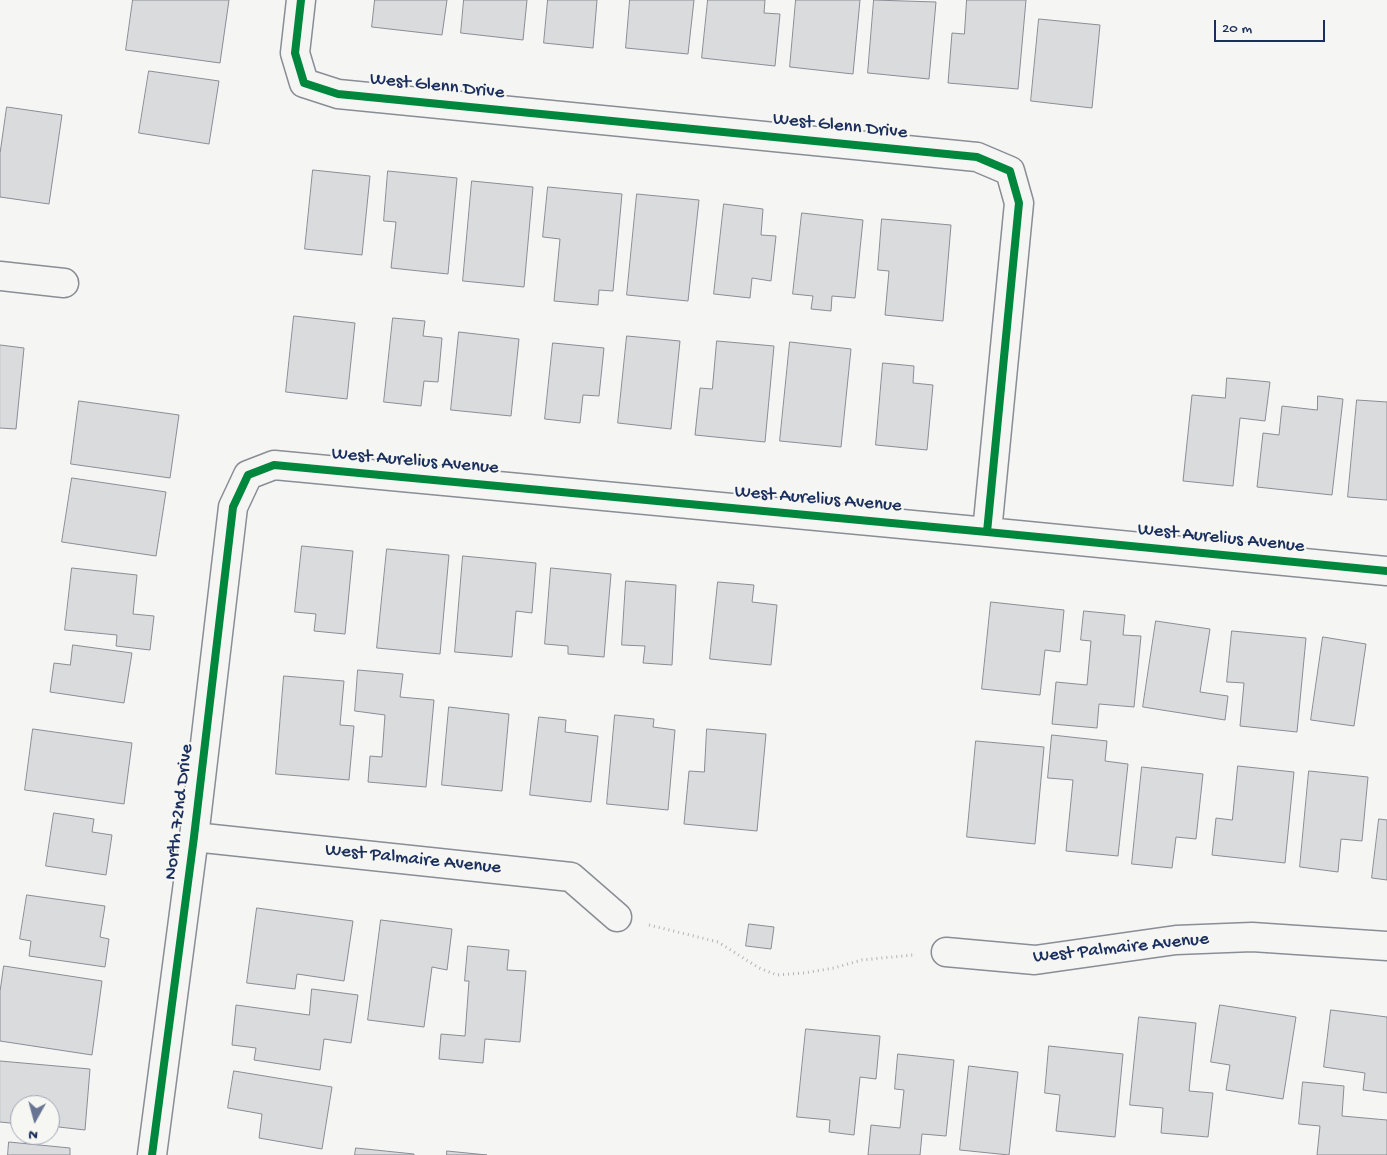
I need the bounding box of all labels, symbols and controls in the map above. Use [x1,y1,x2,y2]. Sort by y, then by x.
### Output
scale bar [1217,10,1328,42]
text: 20 m [1222,20,1252,38]
street label: West Glenn Drive [369,69,505,105]
street label: West Glenn Drive [772,109,908,145]
street label: West Aurelius Avenue [330,443,500,481]
street label: West Aurelius Avenue [733,481,903,519]
street label: West Aurelius Avenue [1136,519,1306,559]
street label: North 72nd Drive [160,743,200,881]
street label: West Palmaire Avenue [324,839,502,881]
street label: West Palmaire Avenue [1032,928,1210,970]
north arrow [10,1095,60,1145]
text: N [28,1125,39,1143]

